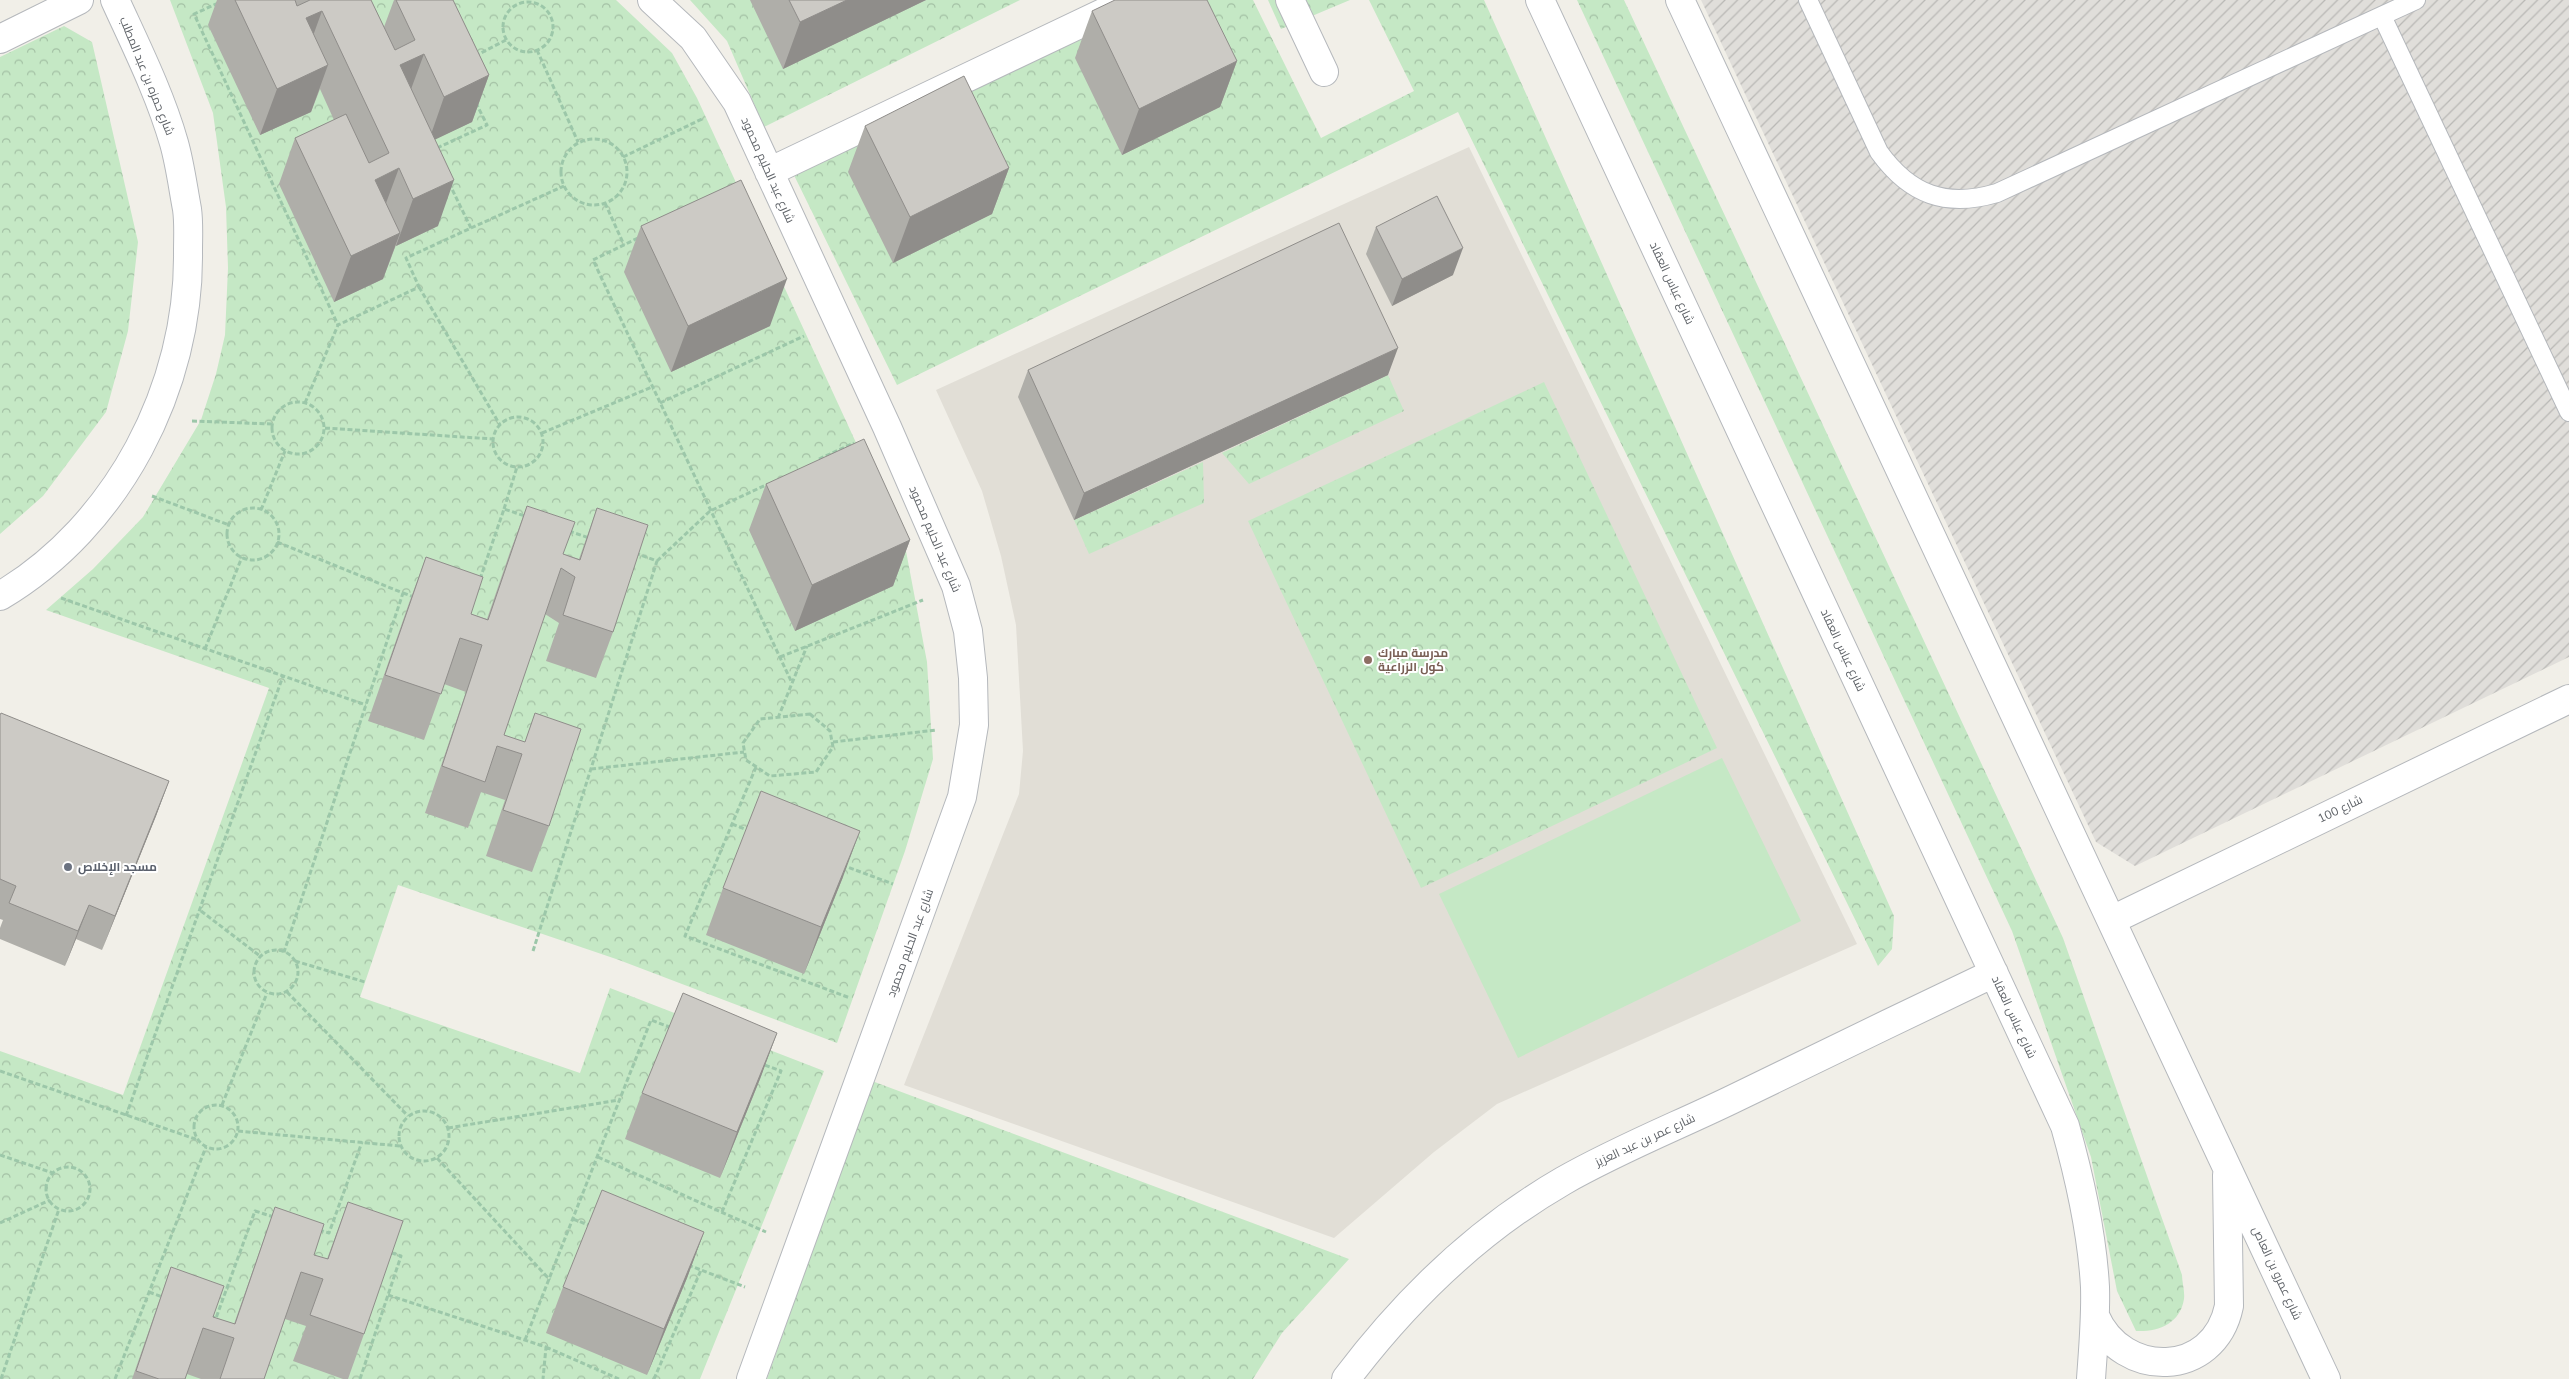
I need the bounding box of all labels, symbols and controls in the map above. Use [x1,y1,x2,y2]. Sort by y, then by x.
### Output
street label: شارع حمزه بن عبد المطلب [116,14,178,138]
street label: شارع عبد الحليم محمود [737,115,799,225]
street label: شارع عباس العقاد [1646,239,1698,327]
street label: شارع عبد الحليم محمود [905,483,965,595]
street label: شارع عباس العقاد [1817,606,1869,694]
place label: مدرسة مبارك كول الزراعية [1378,645,1448,675]
marker: مدرسة مبارك كول الزراعية [1362,654,1374,666]
street label: شارع 100 [2315,791,2365,827]
place label: مسجد الإخلاص [78,859,157,875]
marker: مسجد الإخلاص [62,861,74,873]
street label: شارع عبد الحليم محمود [883,887,937,999]
street label: شارع عباس العقاد [1988,973,2040,1061]
street label: شارع عمر بن عبد العزيز [1592,1110,1698,1171]
street label: شارع عمرو بن العاص [2248,1224,2306,1322]

